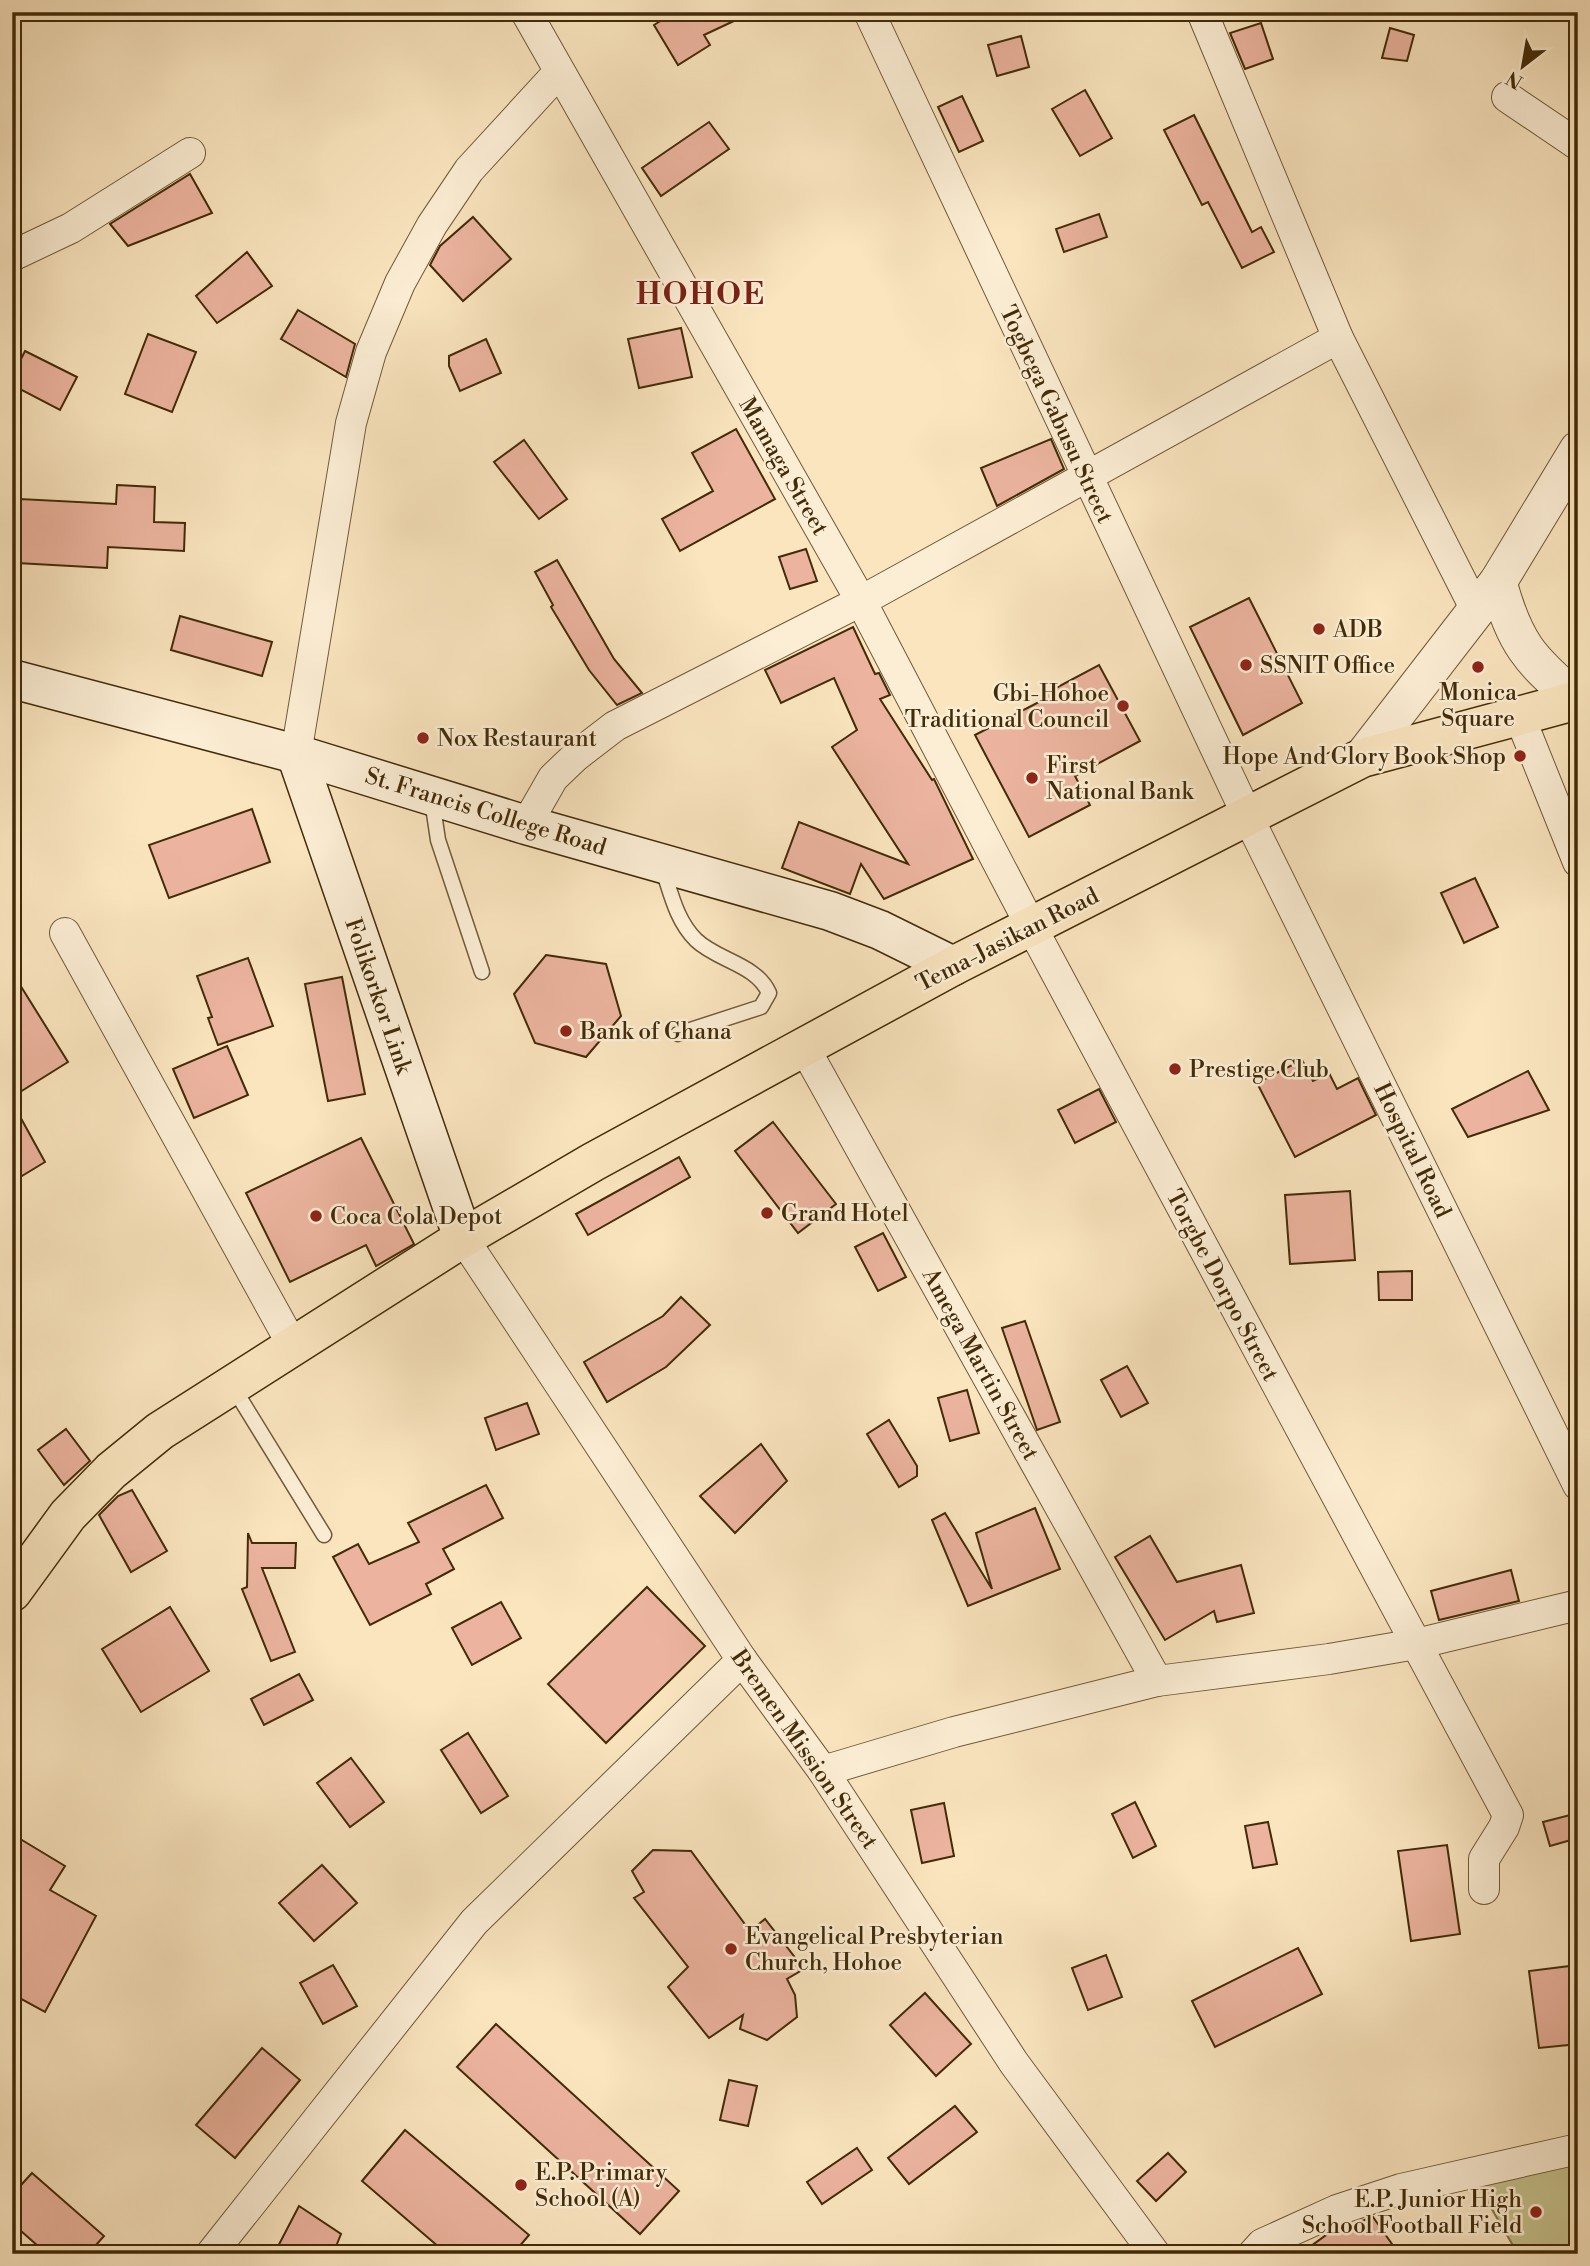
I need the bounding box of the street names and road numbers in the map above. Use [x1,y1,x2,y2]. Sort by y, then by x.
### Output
street label: Togbega Gabusu Street [993,301,1119,528]
street label: Mamaga Street [732,393,834,540]
street label: St. Francis College Road [362,762,610,862]
street label: Tema-Jasikan Road [911,882,1103,998]
street label: Folikorkor Link [338,915,418,1079]
street label: Hospital Road [1367,1078,1457,1223]
street label: Torgbe Dorpo Street [1160,1185,1284,1386]
street label: Amega Martin Street [915,1263,1044,1465]
street label: Bremen Mission Street [724,1644,884,1855]

